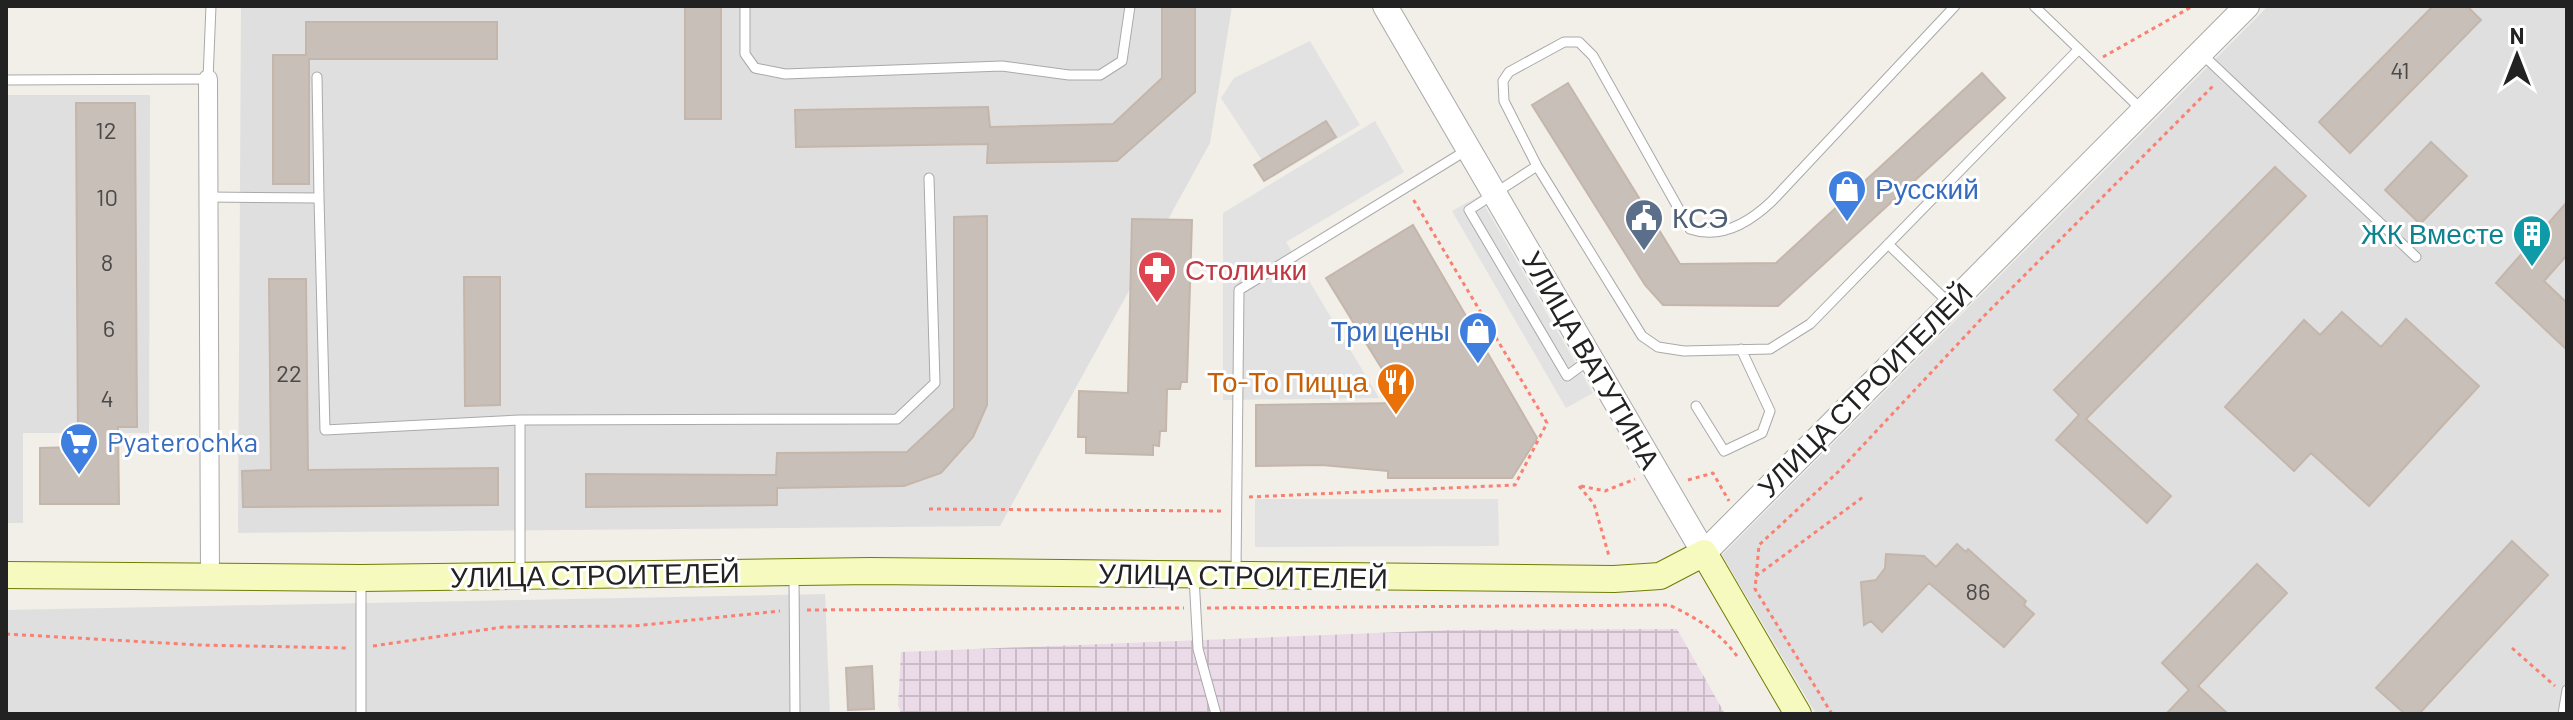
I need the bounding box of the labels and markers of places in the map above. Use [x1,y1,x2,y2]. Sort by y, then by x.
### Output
shop icon: Русский [1826,168,1868,223]
place label: Русский [1875,171,1979,205]
public building icon: КСЭ [1623,197,1665,252]
place label: КСЭ [1672,200,1728,234]
building icon: ЖК Вместе [2511,213,2553,268]
place label: ЖК Вместе [2361,216,2504,250]
pharmacy icon: Столички [1136,249,1178,304]
place label: Столички [1185,252,1307,286]
shop icon: Три цены [1457,310,1499,365]
place label: Три цены [1331,313,1450,347]
restaurant icon: То-То Пицца [1375,361,1417,416]
place label: То-То Пицца [1207,364,1368,398]
supermarket icon: Pyaterochka [58,421,100,476]
place label: Pyaterochka [107,424,258,458]

